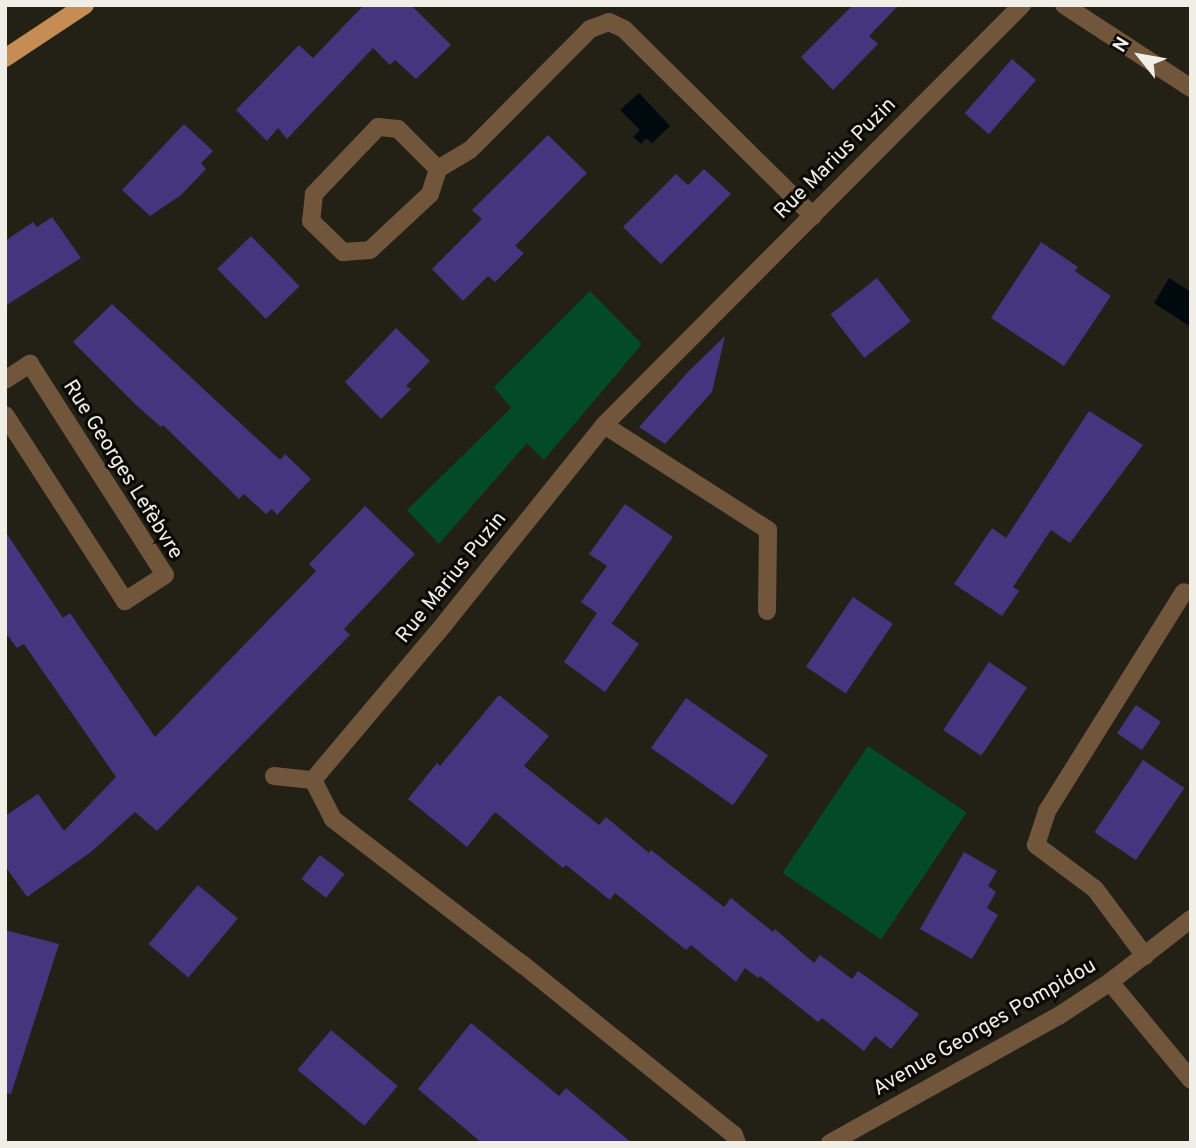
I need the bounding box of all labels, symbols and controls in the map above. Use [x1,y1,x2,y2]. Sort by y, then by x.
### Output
north arrow [1105,21,1175,91]
text: N [1108,33,1136,57]
street label: Rue Marius Puzin [770,93,902,225]
street label: Rue Georges Lefèbvre [57,376,187,564]
street label: Rue Marius Puzin [391,507,513,649]
street label: Avenue Georges Pompidou [869,954,1101,1102]

